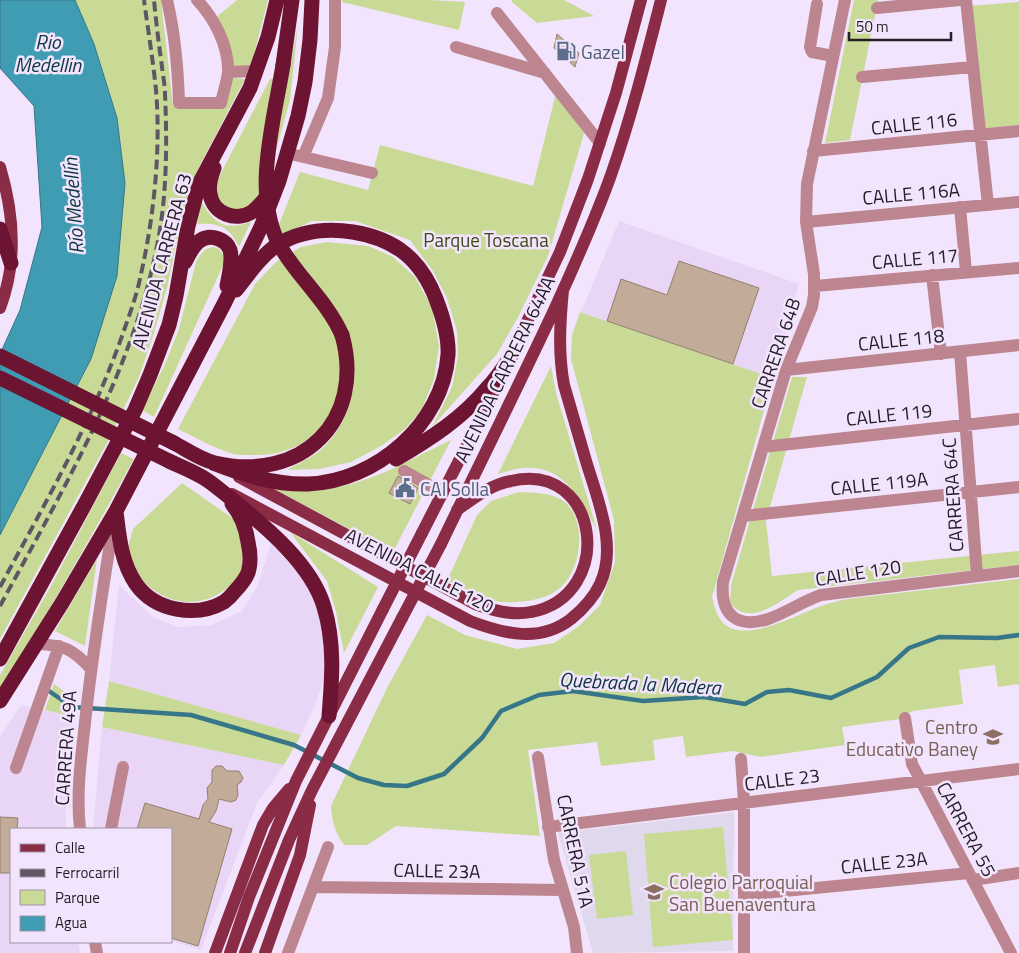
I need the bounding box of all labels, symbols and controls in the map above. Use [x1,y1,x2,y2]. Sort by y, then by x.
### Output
scale bar [849,10,952,42]
text: 50 m [856,15,889,38]
water label: Rio Medellin [15,26,82,80]
place label: Gazel [581,37,625,66]
fuel station icon: Gazel [555,40,577,62]
street label: CALLE 116 [869,104,959,142]
water label: Río Medellín [54,156,92,255]
street label: AVENIDA CARRERA 63 [124,170,198,352]
street label: CALLE 116A [861,174,961,212]
park label: Parque Toscana [423,225,549,254]
street label: CALLE 117 [871,240,959,276]
street label: AVENIDA CARRERA 64AA [446,271,562,467]
street label: CARRERA 64B [742,294,808,412]
street label: CALLE 118 [856,320,946,358]
street label: CALLE 119 [844,395,934,433]
street label: CARRERA 64C [934,437,970,553]
street label: CALLE 119A [829,463,929,503]
place label: CAI Solla [420,474,490,503]
public building icon: CAI Solla [394,477,416,499]
street label: AVENIDA CALLE 120 [340,520,500,620]
street label: CALLE 120 [813,551,903,593]
water label: Quebrada la Madera [558,663,723,703]
street label: CARRERA 49A [47,689,83,807]
place label: Centro Educativo Baney [846,712,978,763]
school or university icon: Centro Educativo Baney [982,726,1004,748]
street label: CALLE 23 [743,760,821,798]
street label: CARRERA 55 [930,776,1004,882]
street label: CARRERA 51A [550,792,602,910]
legend [10,828,172,943]
text: Calle [55,836,85,859]
street label: CALLE 23A [839,843,929,881]
street label: CALLE 23A [393,855,481,885]
text: Ferrocarril [55,861,120,884]
place label: Colegio Parroquial San Buenaventura [669,867,816,918]
school or university icon: Colegio Parroquial San Buenaventura [643,881,665,903]
text: Parque [55,886,100,909]
text: Agua [55,911,87,934]

